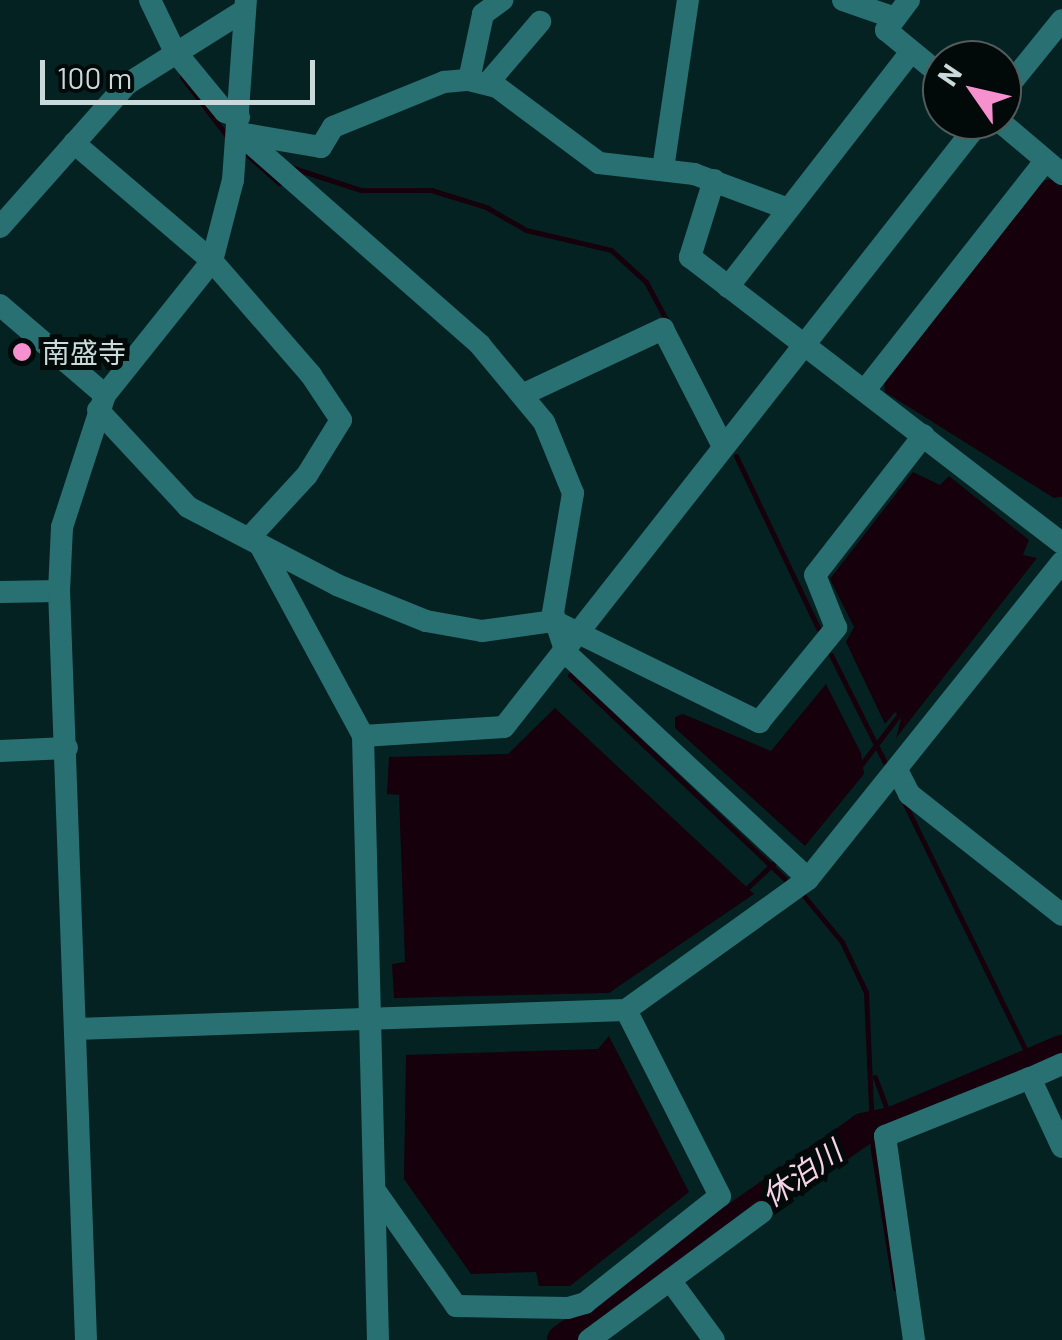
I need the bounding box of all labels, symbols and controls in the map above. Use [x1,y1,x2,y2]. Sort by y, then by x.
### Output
scale bar [45,40,320,102]
north arrow [922,40,1022,140]
text: N [929,57,968,92]
text: 100 m [57,59,132,95]
place label: 南盛寺 [42,335,126,369]
marker: 南盛寺 [11,341,33,363]
water label: 休泊川 [754,1132,848,1214]

